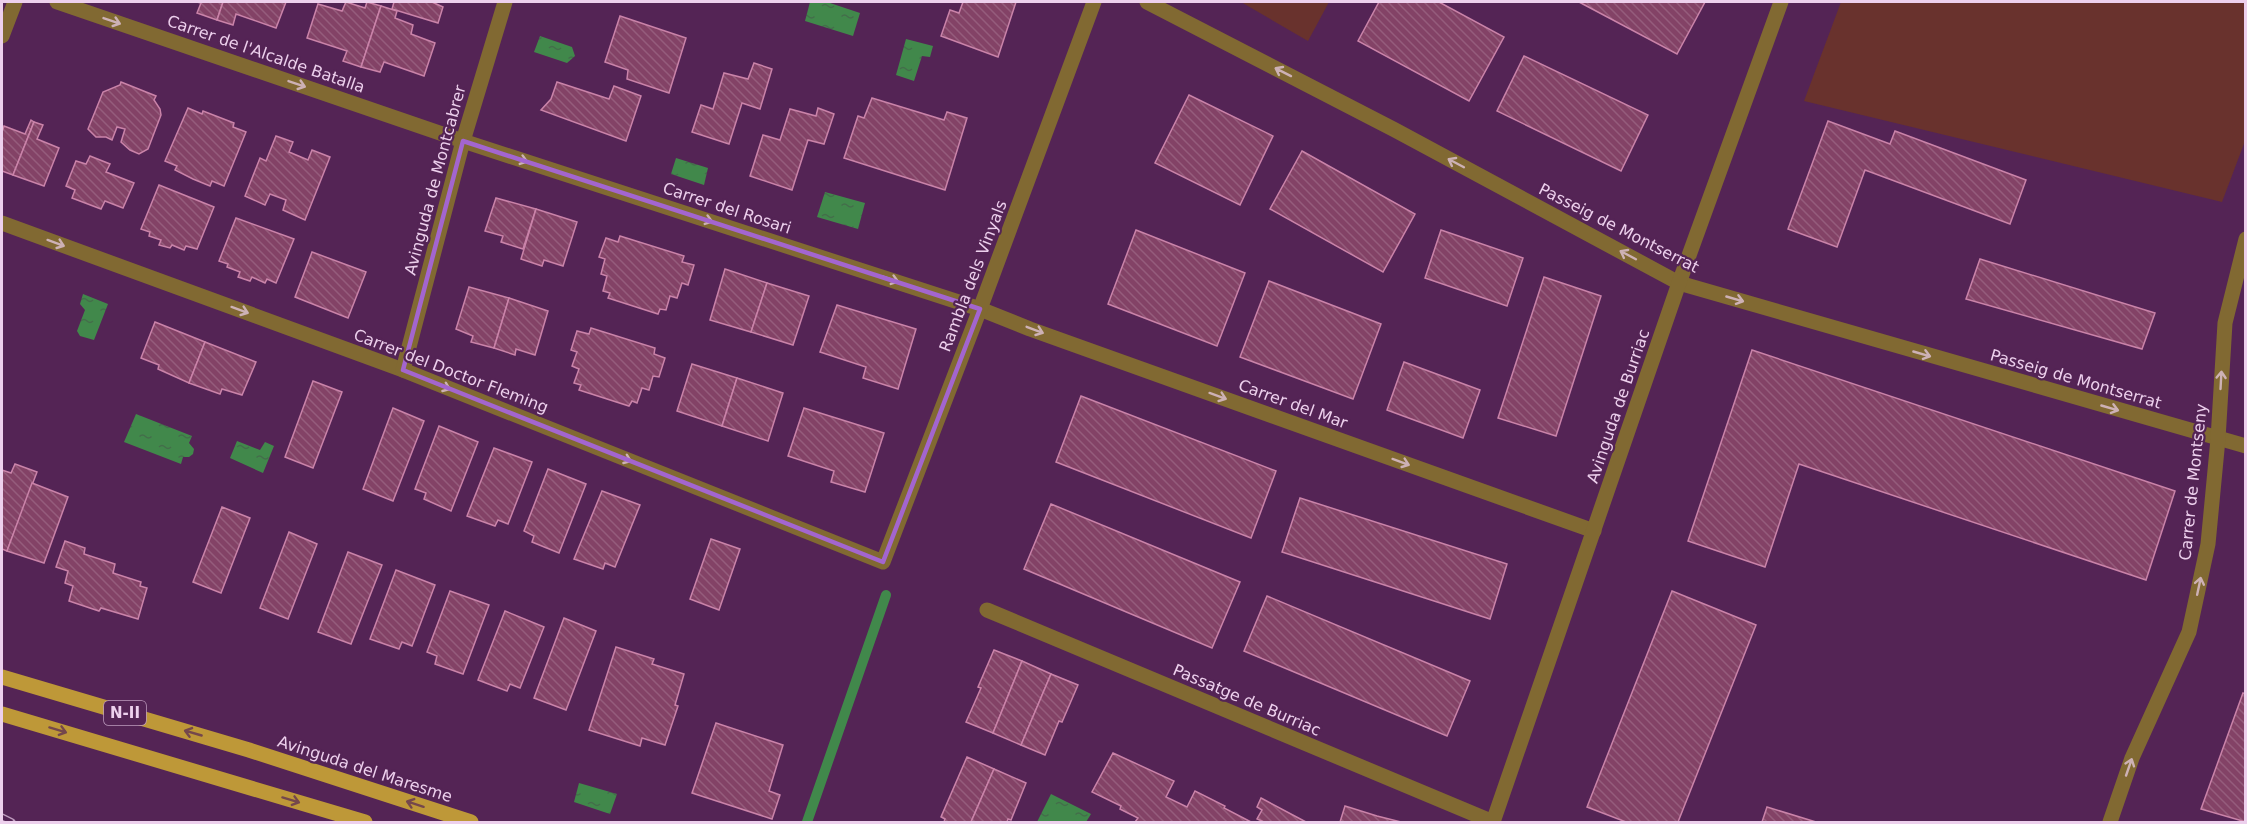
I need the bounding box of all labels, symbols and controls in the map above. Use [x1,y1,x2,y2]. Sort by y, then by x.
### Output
street label: Carrer de l'Alcalde Batalla [165,11,367,97]
one-way arrow [102,16,121,27]
one-way arrow [1275,66,1292,78]
one-way arrow [287,80,305,91]
street label: Avinguda de Montcabrer [400,83,470,277]
one-way arrow [509,155,528,166]
one-way arrow [1448,157,1465,169]
street label: Carrer del Rosari [660,178,794,238]
street label: Passeig de Montserrat [1536,179,1702,277]
street label: Rambla dels Vinyals [935,198,1011,354]
one-way arrow [694,215,713,226]
one-way arrow [47,239,65,250]
one-way arrow [1619,249,1637,260]
one-way arrow [880,275,899,286]
one-way arrow [1725,294,1744,306]
one-way arrow [230,306,248,317]
street label: Carrer del Doctor Fleming [351,325,551,417]
one-way arrow [1025,325,1043,336]
street label: Avinguda de Burriac [1583,327,1653,485]
street label: Passeig de Montserrat [1988,345,2164,413]
one-way arrow [1913,348,1932,360]
one-way arrow [2216,371,2227,391]
street label: Carrer del Mar [1236,375,1351,433]
one-way arrow [432,381,451,392]
one-way arrow [1208,392,1227,403]
street label: Carrer de Montseny [2175,402,2211,562]
one-way arrow [2100,403,2119,414]
one-way arrow [613,453,632,464]
one-way arrow [1392,458,1410,469]
one-way arrow [2193,577,2205,596]
street label: Passatge de Burriac [1170,660,1324,740]
road number: N-II [104,701,146,725]
one-way arrow [48,726,67,737]
one-way arrow [184,727,203,738]
street label: Avinguda del Maresme [275,732,455,806]
one-way arrow [2125,758,2136,777]
one-way arrow [281,795,300,807]
one-way arrow [406,798,425,809]

